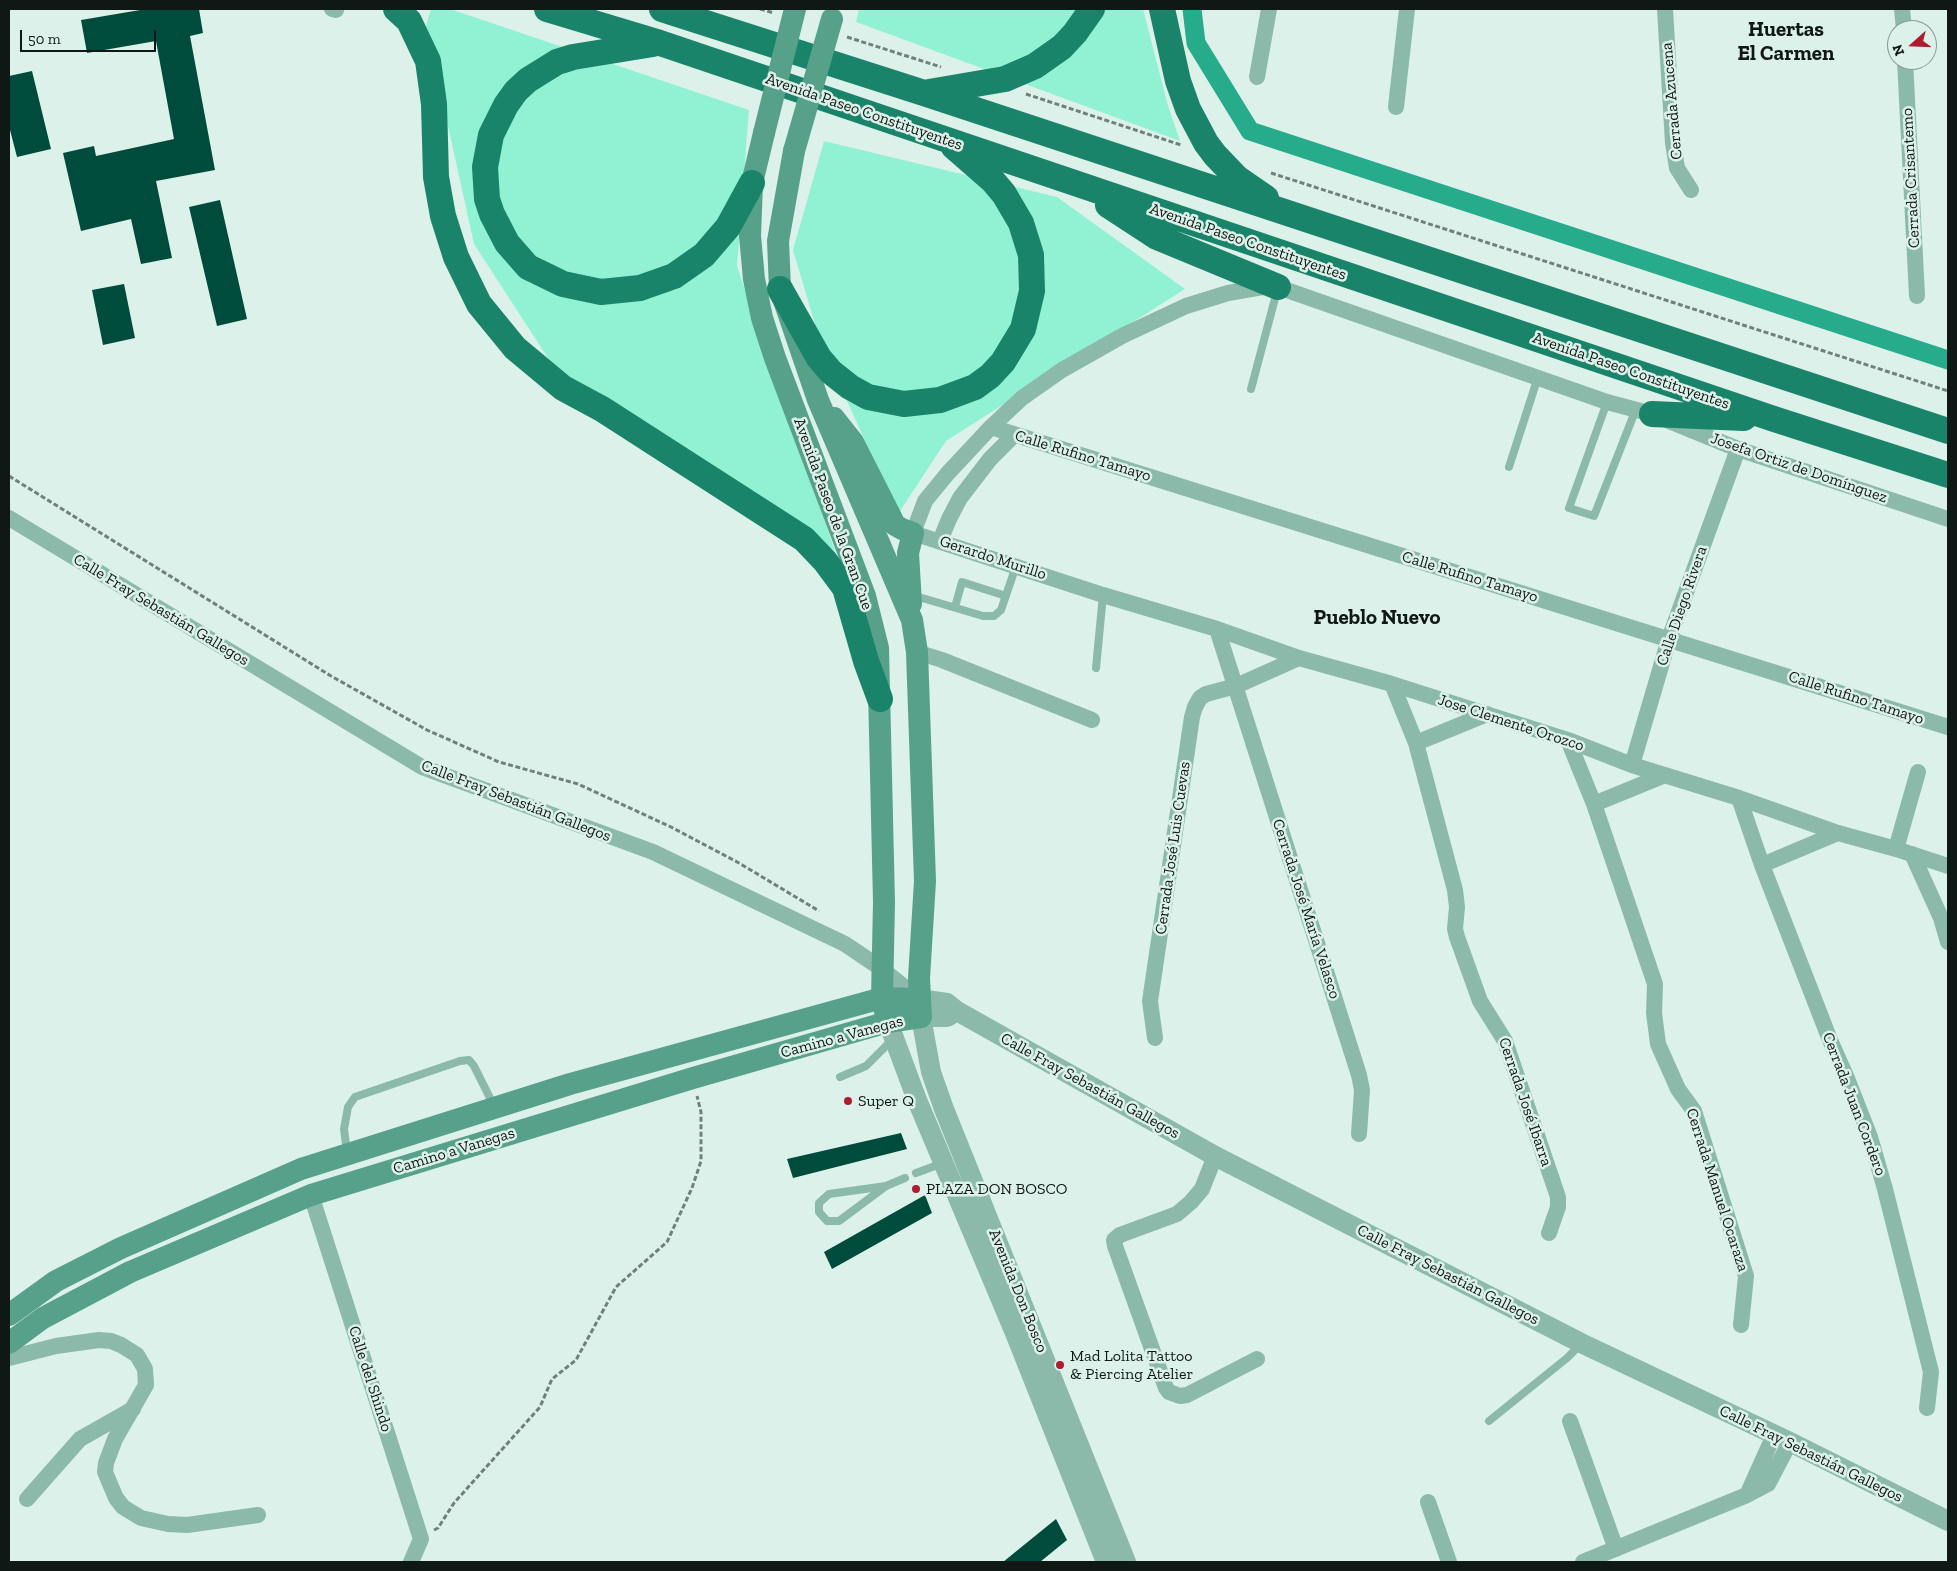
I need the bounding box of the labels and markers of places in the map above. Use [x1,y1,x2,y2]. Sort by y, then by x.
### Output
place label: Super Q [858,1091,914,1111]
marker: Super Q [842,1095,854,1107]
place label: PLAZA DON BOSCO [926,1179,1067,1199]
marker: PLAZA DON BOSCO [910,1183,922,1195]
place label: Mad Lolita Tattoo & Piercing Atelier [1070,1346,1193,1384]
marker: Mad Lolita Tattoo & Piercing Atelier [1054,1359,1066,1371]

